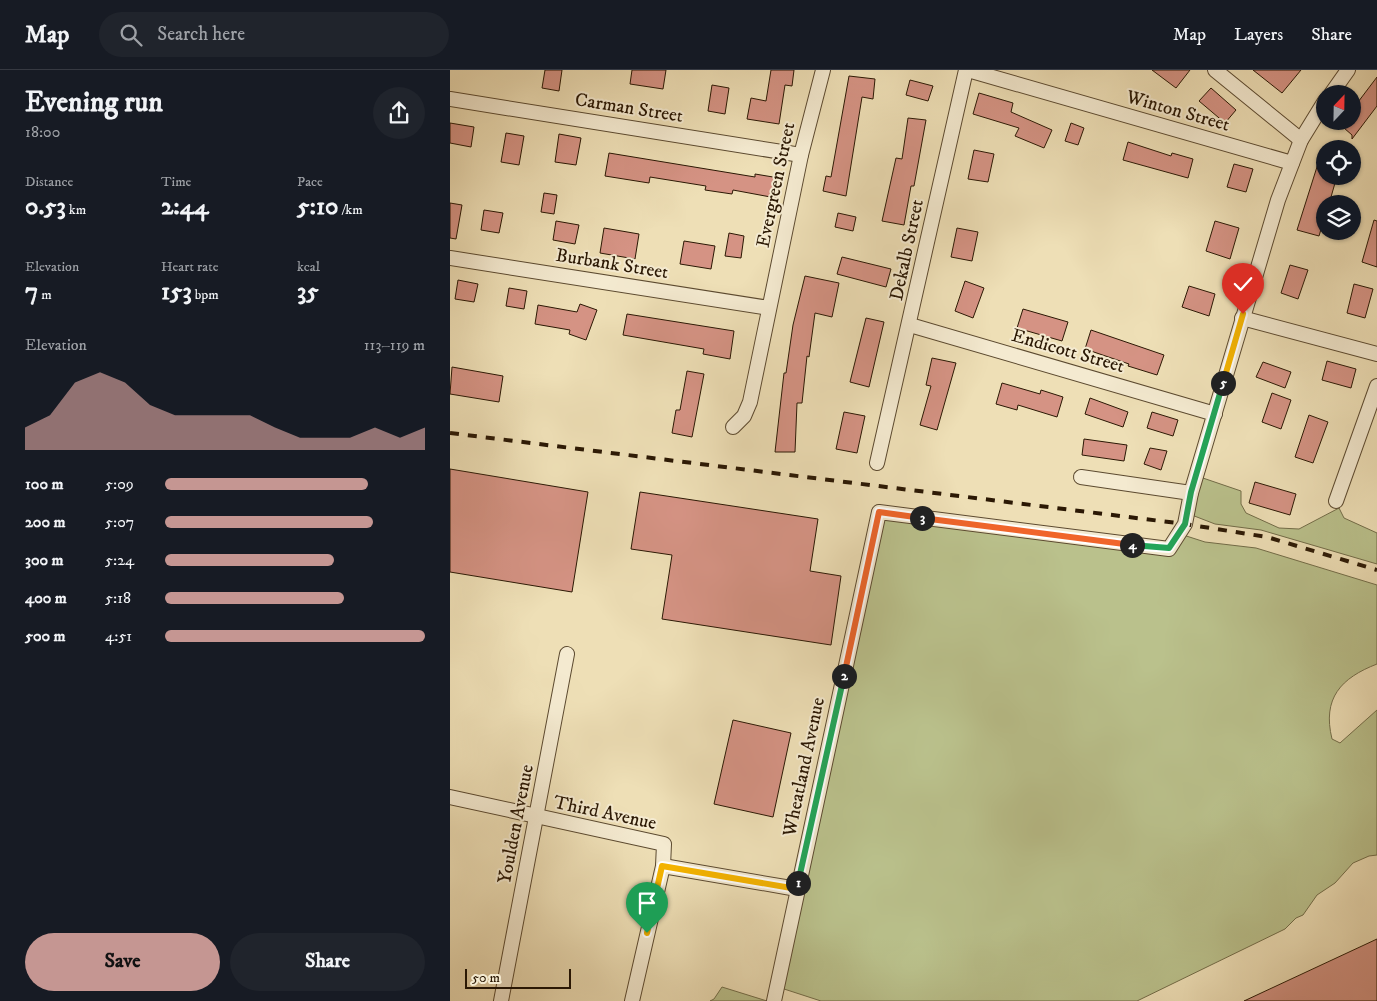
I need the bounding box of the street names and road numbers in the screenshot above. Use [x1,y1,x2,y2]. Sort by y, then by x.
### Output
street label: Winton Street [1123,85,1232,137]
street label: Carman Street [573,88,685,128]
street label: Evergreen Street [752,120,800,250]
street label: Dekalb Street [885,197,929,303]
street label: Burbank Street [554,244,670,284]
street label: Endicott Street [1009,324,1127,378]
street label: Wheatland Avenue [778,695,830,840]
street label: Youlden Avenue [493,762,539,886]
street label: Third Avenue [551,791,659,835]

